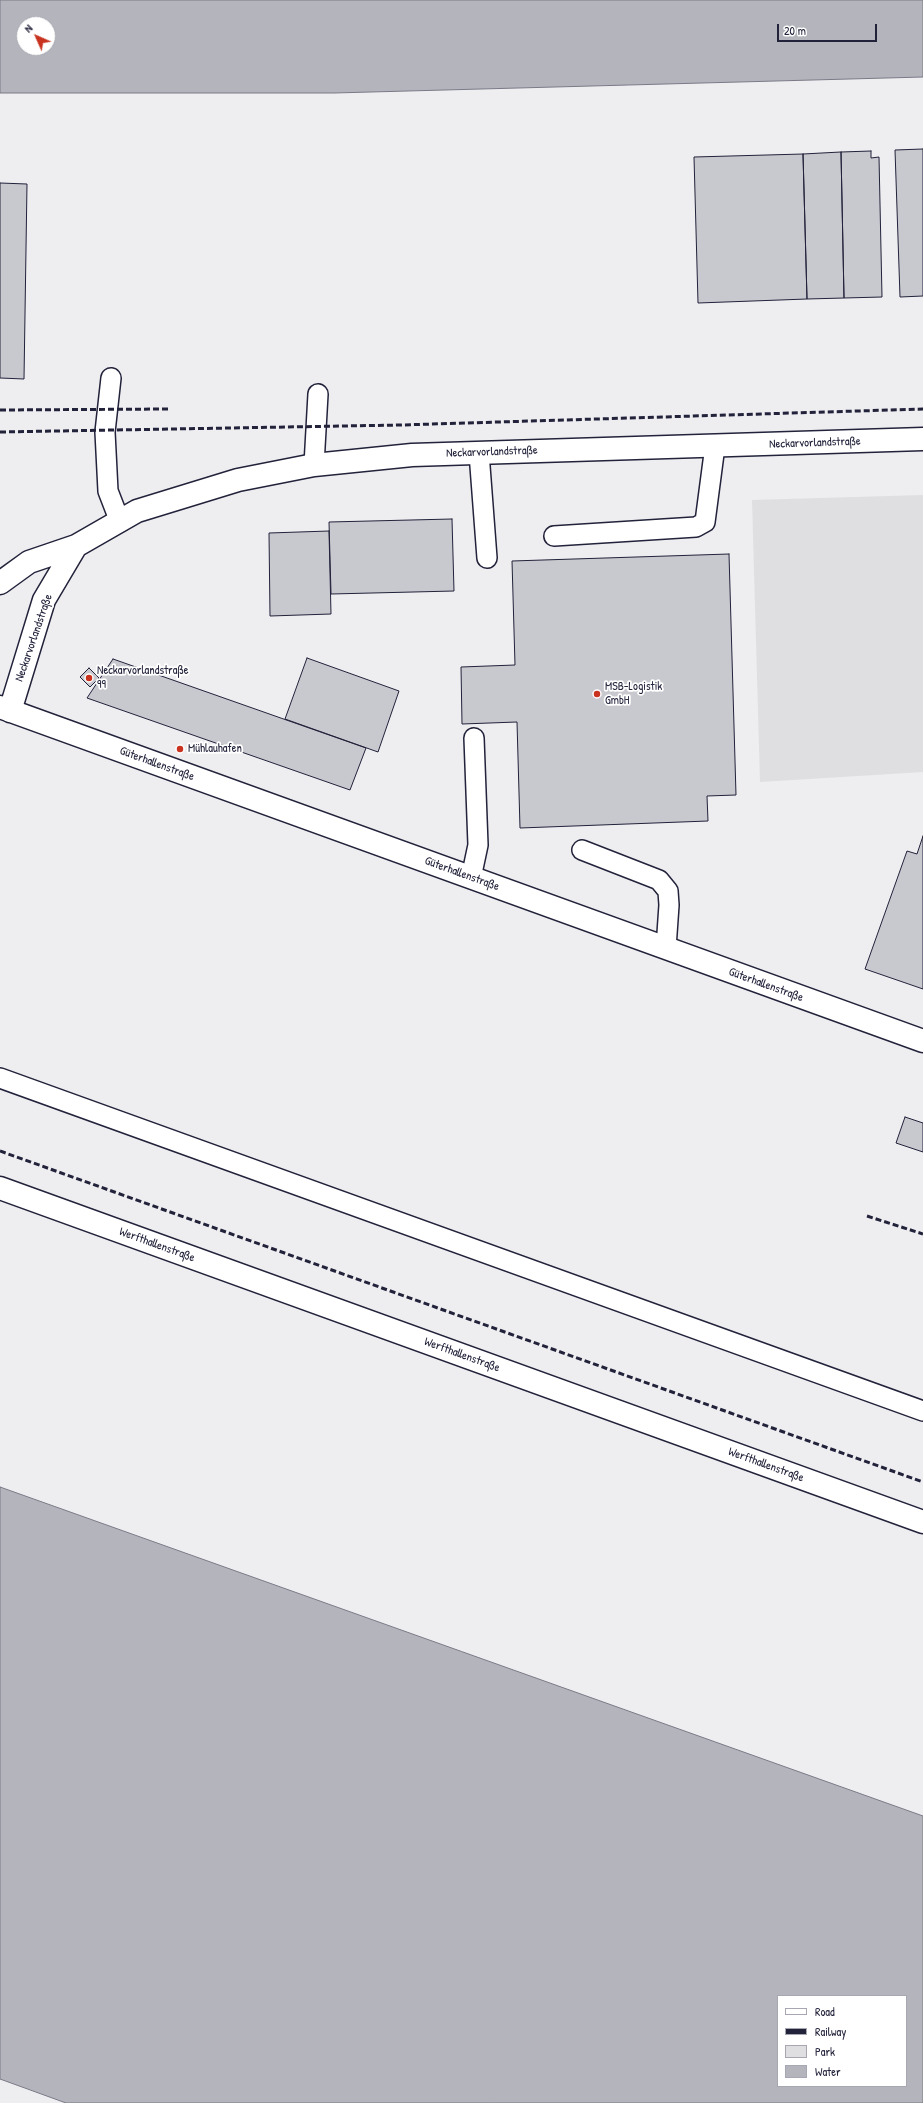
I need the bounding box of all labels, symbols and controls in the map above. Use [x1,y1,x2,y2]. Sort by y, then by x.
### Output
north arrow [16,16,56,56]
scale bar [779,16,879,42]
text: N [21,21,35,35]
text: 20 m [784,22,806,39]
street label: Neckarvorlandstraße [769,434,861,452]
street label: Neckarvorlandstraße [446,443,538,461]
street label: Neckarvorlandstraße [12,592,56,684]
place label: Neckarvorlandstraße 99 [97,664,189,692]
marker: Neckarvorlandstraße 99 [84,673,94,683]
place label: MSB-Logistik GmbH [605,680,662,708]
marker: MSB-Logistik GmbH [592,689,602,699]
place label: Mühlauhafen [188,742,242,756]
street label: Güterhallenstraße [118,744,196,784]
marker: Mühlauhafen [175,744,185,754]
street label: Güterhallenstraße [423,854,501,894]
street label: Güterhallenstraße [727,965,805,1005]
street label: Werfthallenstraße [117,1225,197,1265]
street label: Werfthallenstraße [422,1335,502,1375]
street label: Werfthallenstraße [726,1445,806,1485]
legend [777,1995,907,2087]
text: Road [815,2003,835,2020]
text: Railway [815,2023,846,2040]
text: Park [815,2043,835,2060]
text: Water [815,2063,841,2080]

